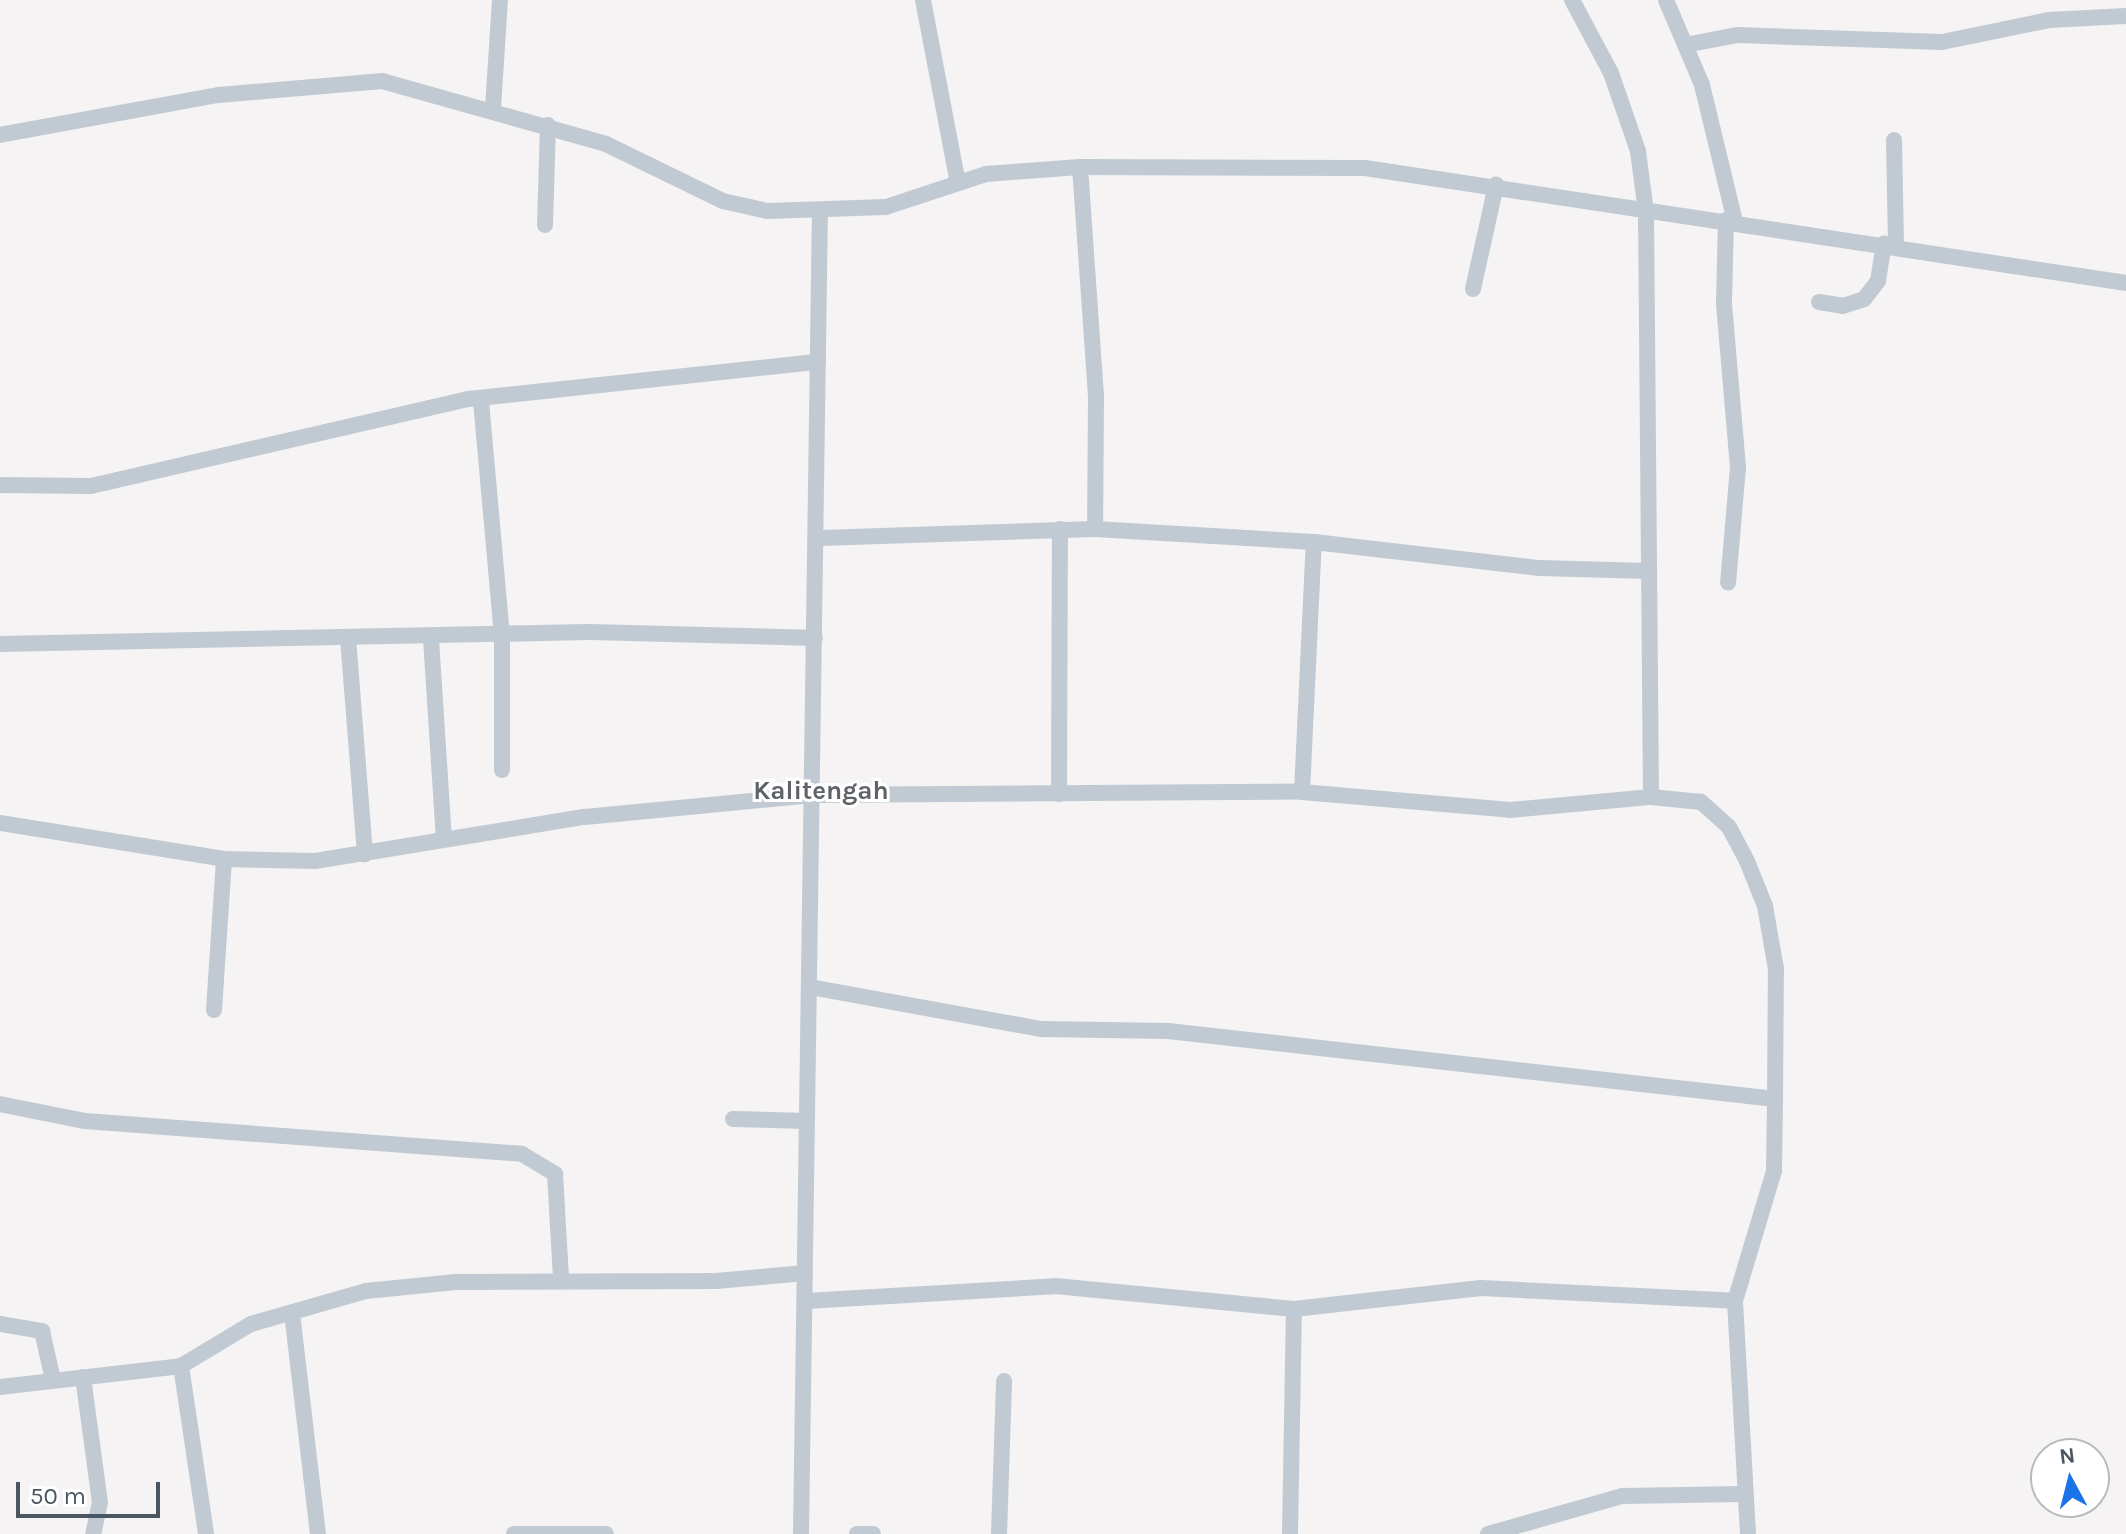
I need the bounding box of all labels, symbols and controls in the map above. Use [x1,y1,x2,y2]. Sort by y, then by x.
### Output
district label: Kalitengah [753,775,889,807]
north arrow [2030,1438,2110,1518]
text: N [2058,1442,2077,1470]
scale bar [20,1466,164,1516]
text: 50 m [30,1482,86,1510]

